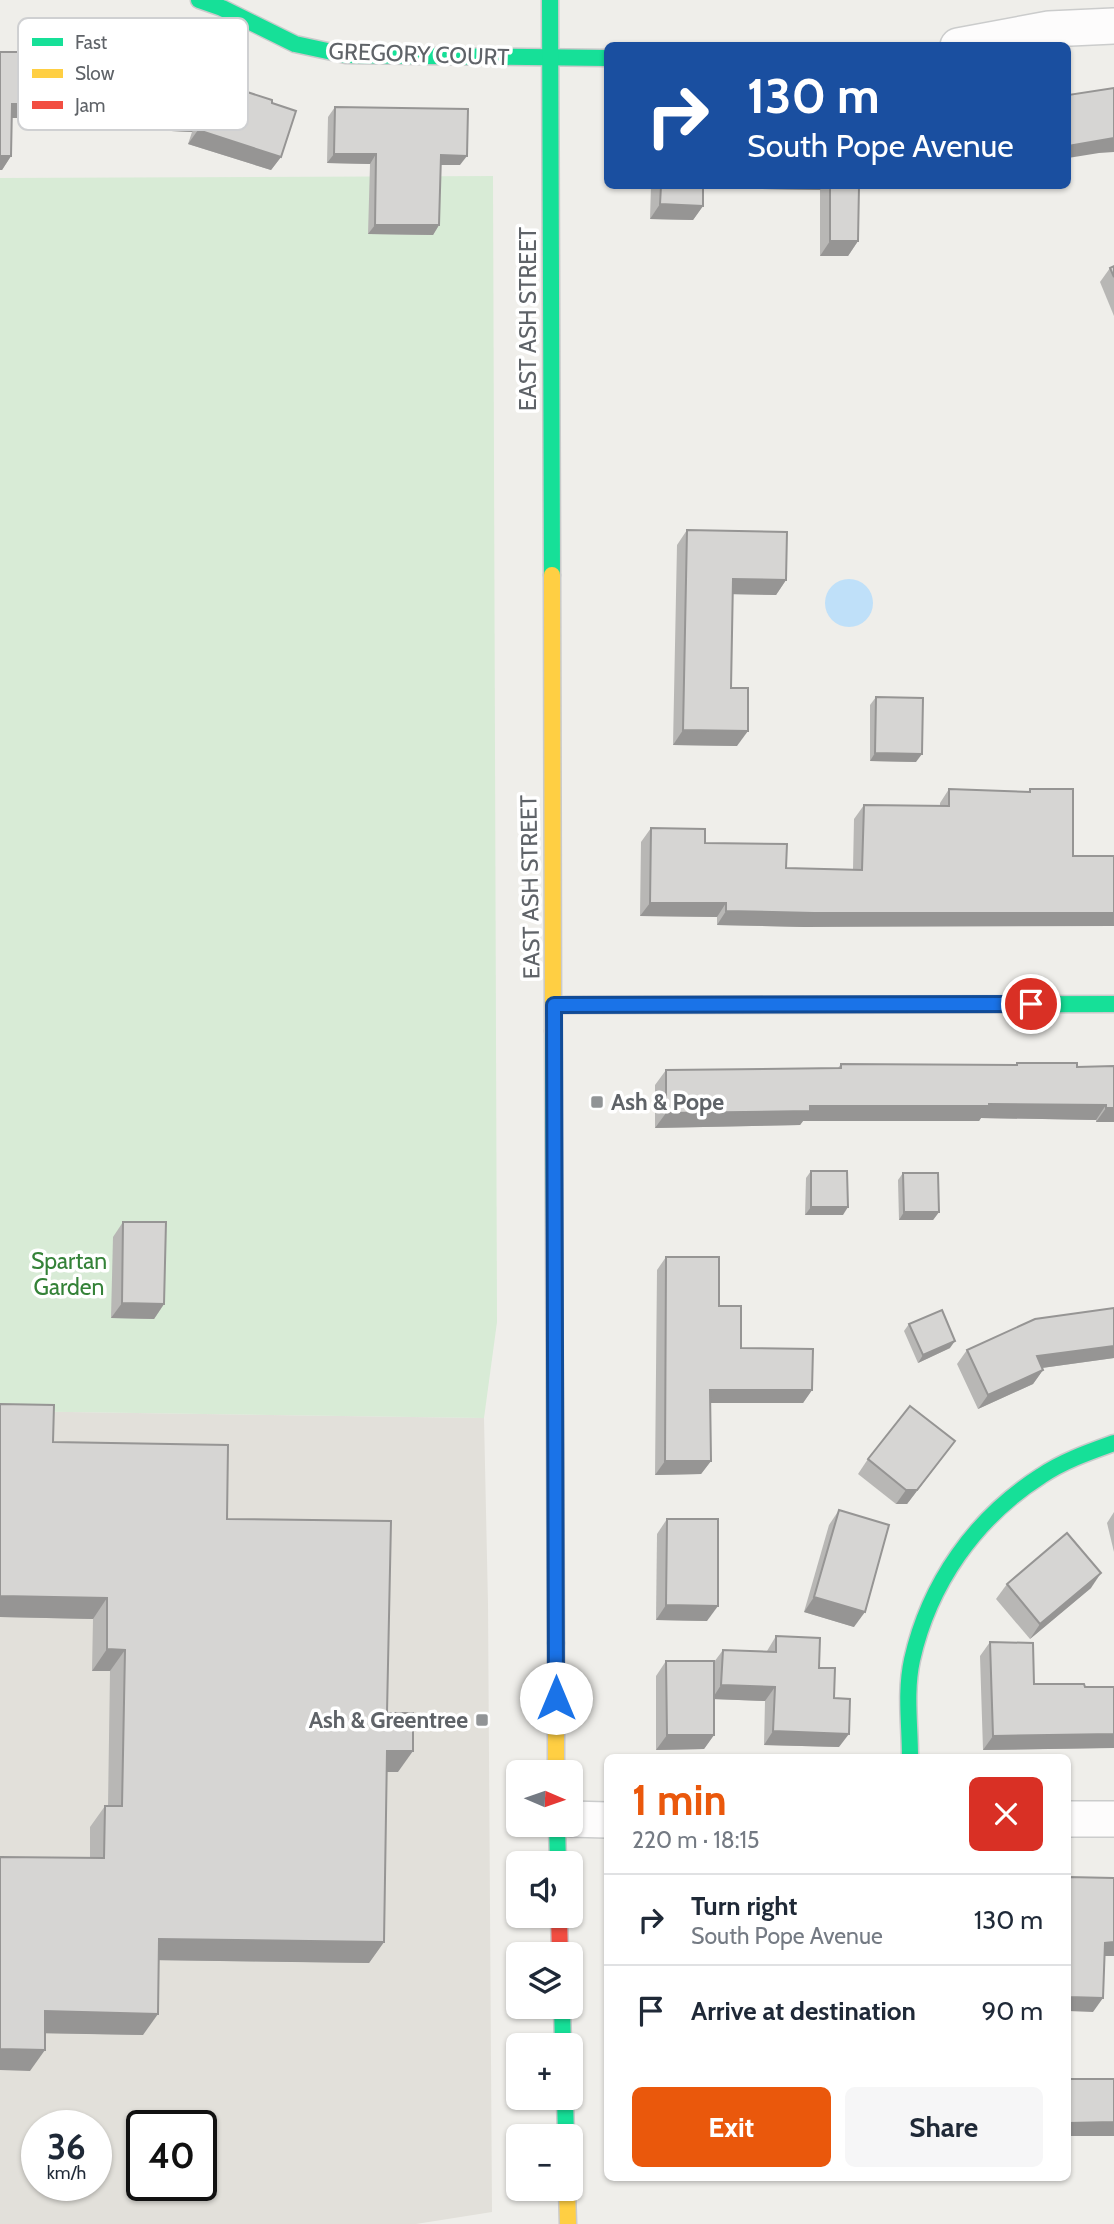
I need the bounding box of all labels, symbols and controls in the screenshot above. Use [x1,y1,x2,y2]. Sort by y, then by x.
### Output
legend [18,18,248,130]
text: Fast [75,31,108,54]
street label: GREGORY COURT [328,37,510,71]
text: Slow [75,62,115,85]
text: 130 m [747,66,880,125]
icon: right [632,70,723,161]
text: Jam [74,94,105,117]
text: South Pope Avenue [747,126,1014,165]
street label: EAST ASH STREET [514,227,542,411]
street label: EAST ASH STREET [514,795,546,979]
pin [1001,974,1061,1034]
icon: arrive [1012,985,1050,1023]
place label: Ash & Pope [611,1088,724,1116]
marker: Ash & Pope [589,1094,605,1110]
park label: Spartan Garden [31,1247,107,1301]
position arrow [519,1661,593,1735]
place label: Ash & Greentree [309,1706,468,1734]
marker: Ash & Greentree [474,1712,490,1728]
north arrow [506,1760,583,1838]
map controls [506,1760,583,2201]
text: 1 min [632,1774,727,1826]
button: close [969,1777,1043,1851]
text: 220 m · 18:15 [632,1826,760,1854]
button: sound [506,1851,583,1928]
text: Turn right [691,1890,797,1922]
icon: right [632,1901,670,1939]
text: 130 m [974,1904,1043,1936]
text: South Pope Avenue [691,1922,883,1950]
button: layers [506,1942,583,2019]
icon: arrive [632,1992,670,2030]
text: Arrive at destination [691,1995,916,2027]
text: 90 m [981,1995,1043,2027]
button: + [506,2033,583,2110]
button: Exit [632,2087,831,2167]
button: Share [845,2087,1043,2167]
speed limit sign: 40 [126,2110,217,2201]
button: − [506,2124,583,2201]
text: 36 [47,2125,86,2168]
text: km/h [47,2162,86,2184]

